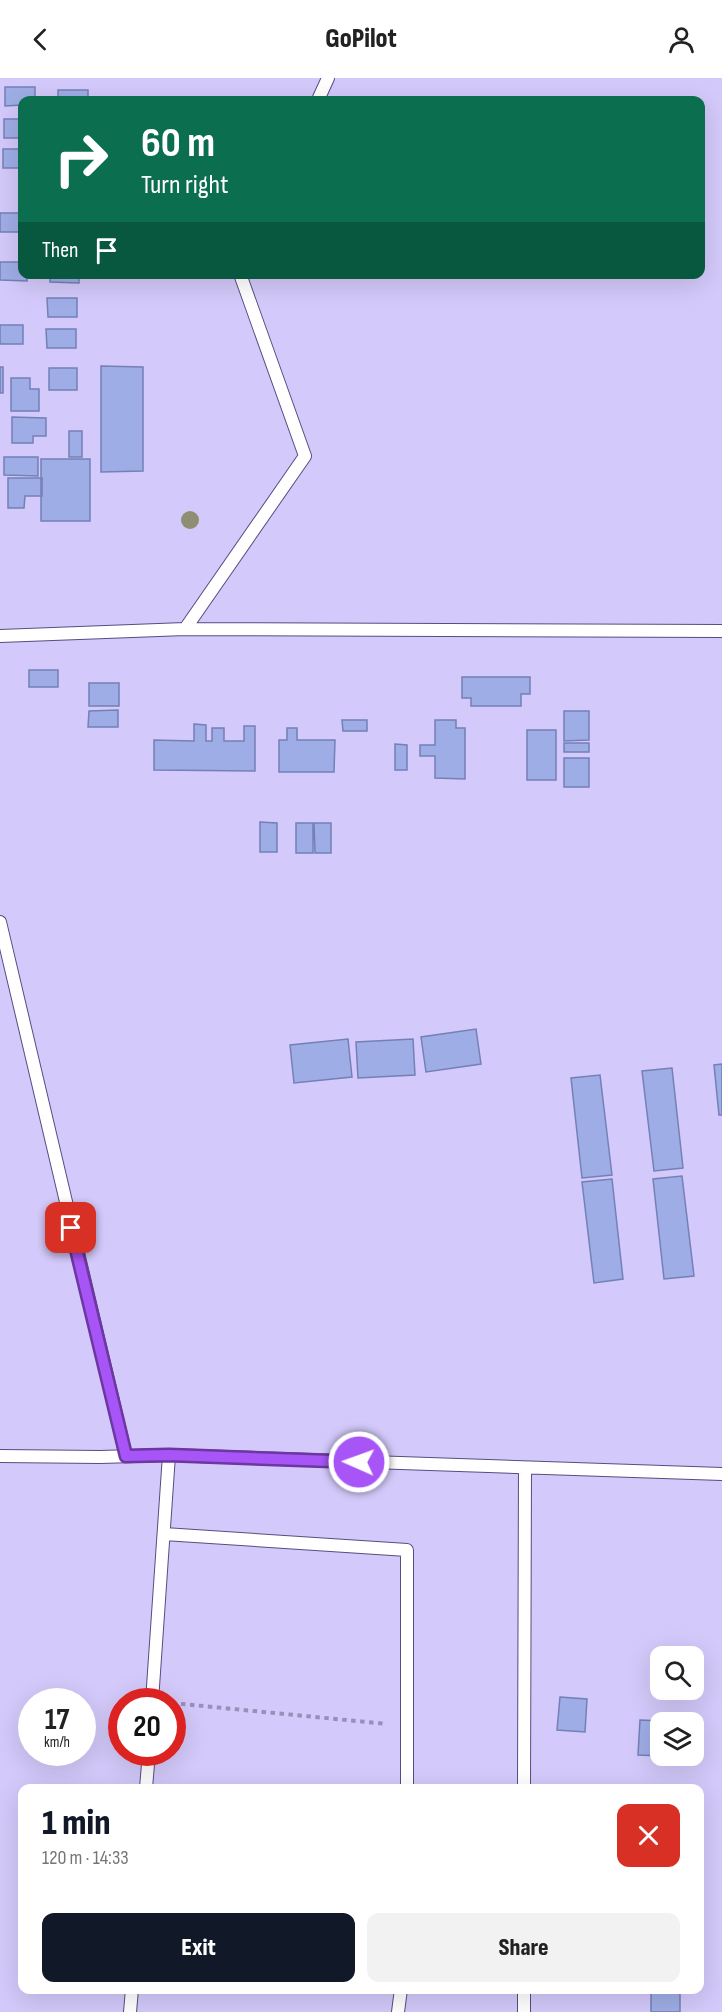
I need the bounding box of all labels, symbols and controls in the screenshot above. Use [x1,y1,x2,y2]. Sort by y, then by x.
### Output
icon: back [24,23,57,56]
text: GoPilot [325,23,397,55]
icon: person [665,23,698,56]
text: 60 m [141,118,215,169]
icon: right [42,120,120,198]
text: Turn right [141,169,228,201]
icon: arrive [90,234,123,267]
text: Then [42,237,78,264]
pin [45,1202,96,1253]
icon: arrive [54,1211,87,1244]
position arrow [327,1430,391,1494]
map controls [650,1646,704,1766]
button: search [650,1646,704,1700]
speed limit sign: 20 [108,1688,186,1766]
text: 17 [45,1702,69,1738]
button: layers [650,1712,704,1766]
text: km/h [44,1733,70,1752]
text: 1 min [42,1802,110,1845]
button: close [617,1804,680,1867]
text: 120 m · 14:33 [42,1846,129,1870]
button: Exit [42,1913,355,1982]
button: Share [367,1913,680,1982]

